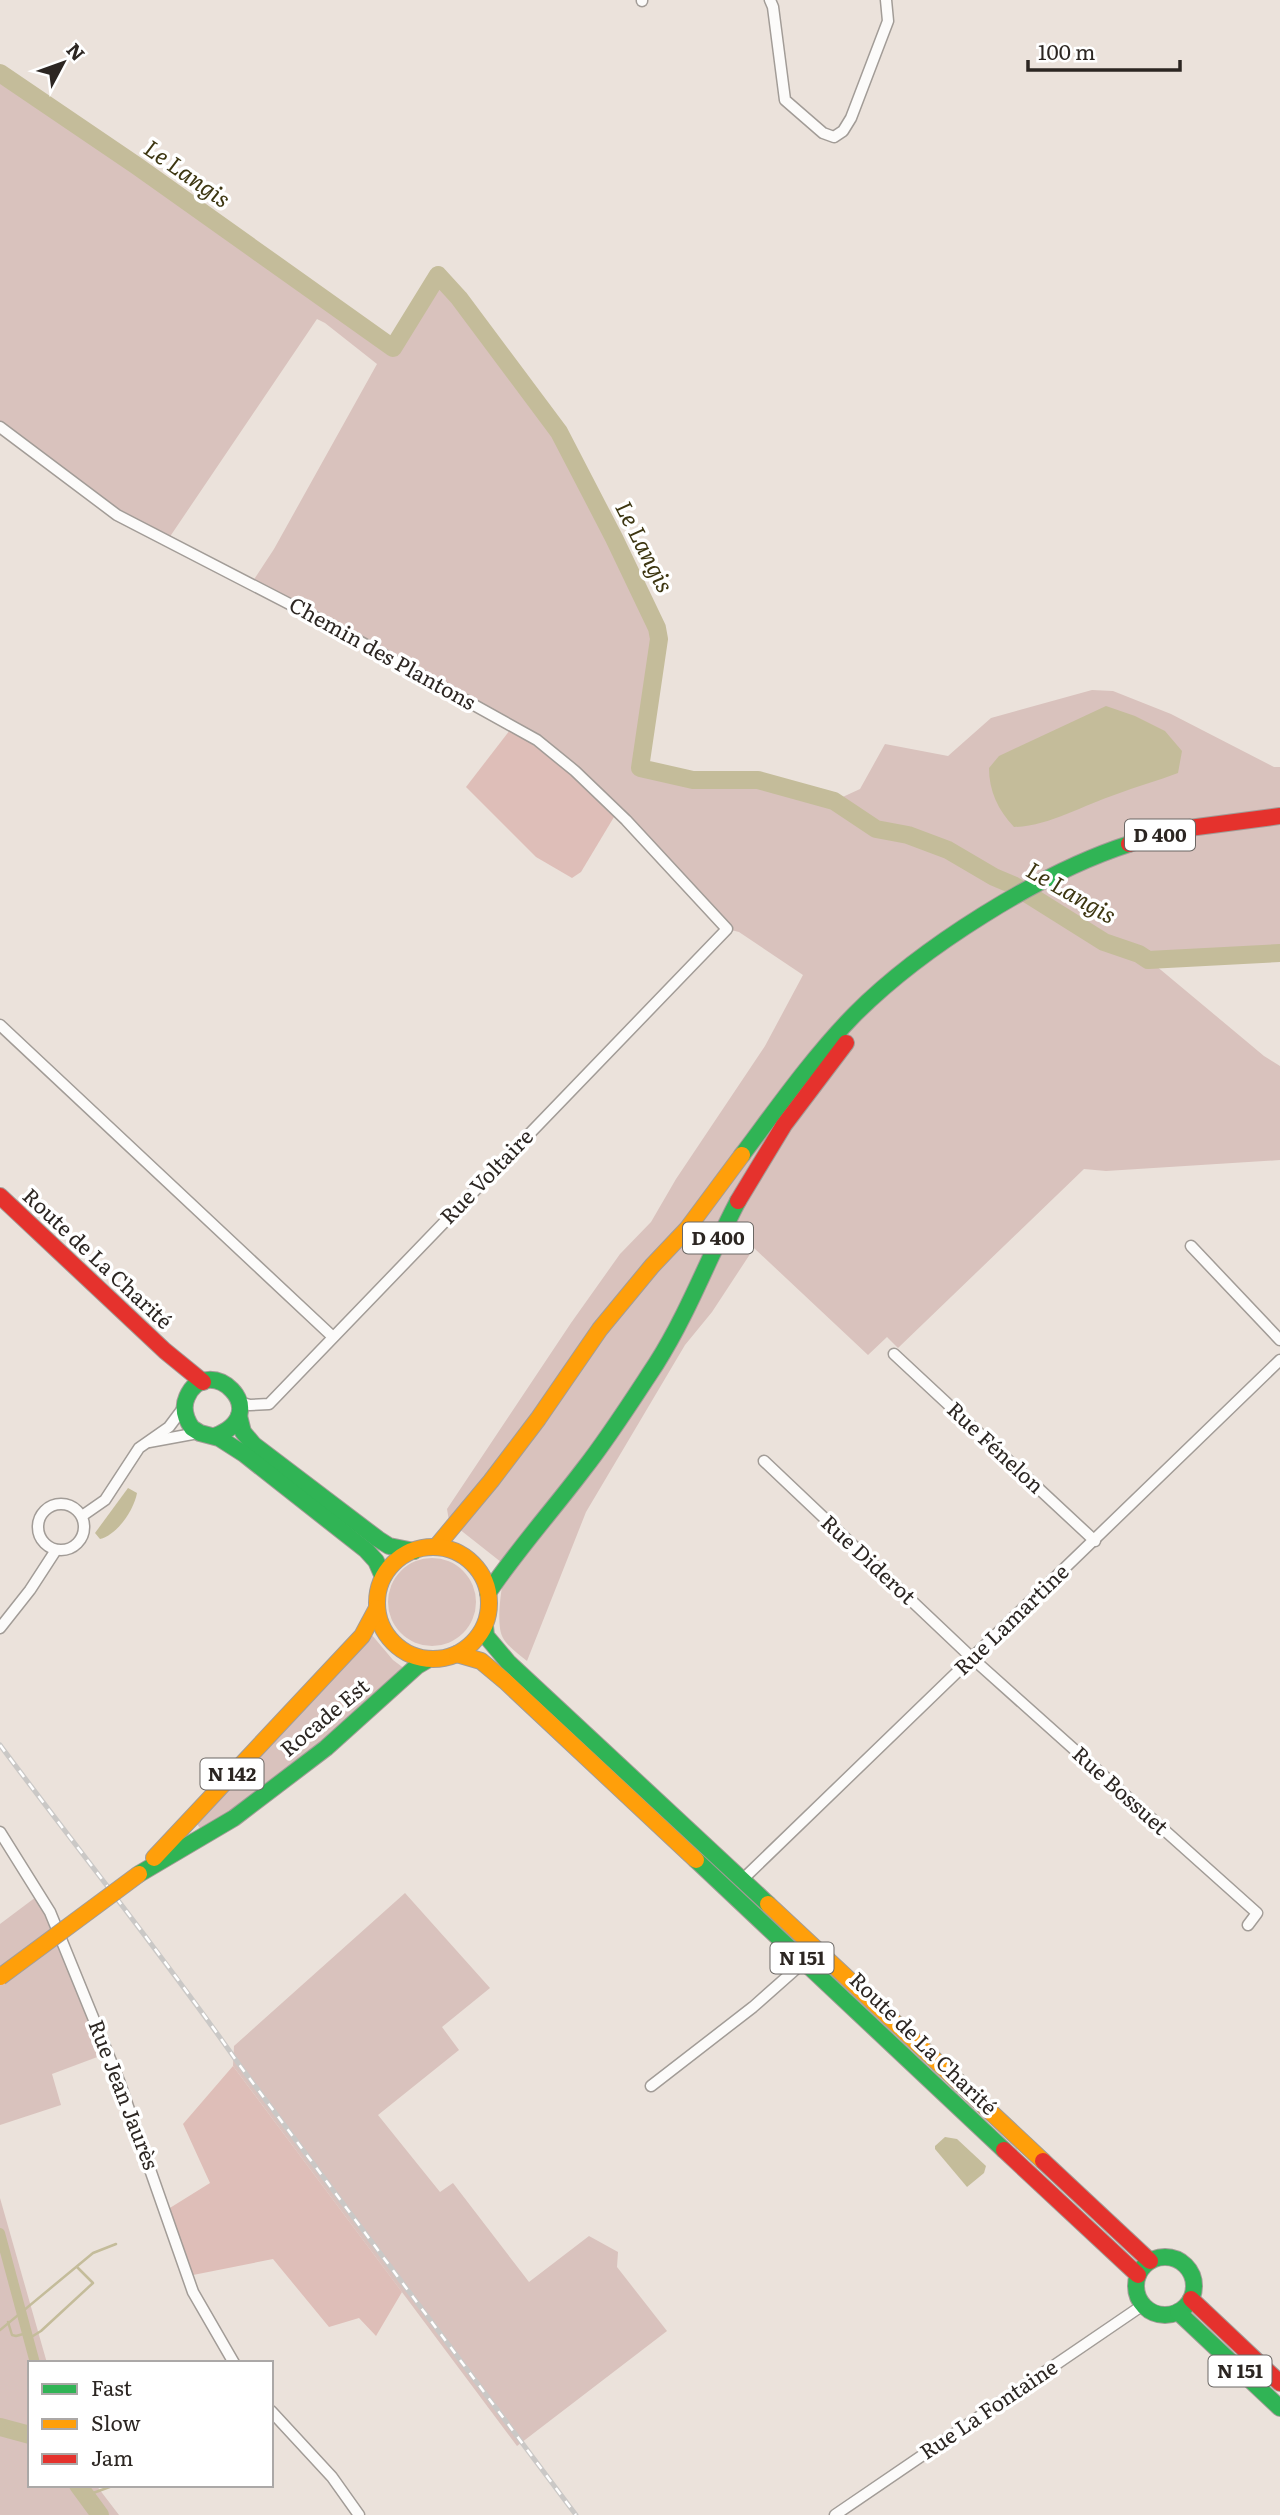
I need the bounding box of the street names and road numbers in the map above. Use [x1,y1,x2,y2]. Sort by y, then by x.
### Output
street label: Chemin des Plantons [284,588,482,716]
road number: D 400 [1125,820,1195,850]
street label: Rue Voltaire [432,1120,539,1230]
street label: Route de La Charité [17,1179,181,1335]
road number: D 400 [683,1222,753,1254]
street label: Rue Fénelon [941,1393,1052,1499]
street label: Rue Diderot [816,1506,924,1611]
street label: Rue Lamartine [946,1555,1075,1681]
street label: Rocade Est [272,1669,375,1762]
street label: Rue Bossuet [1067,1738,1177,1841]
road number: N 142 [201,1758,264,1790]
road number: N 151 [770,1942,834,1974]
street label: Route de La Charité [844,1963,1006,2121]
street label: Rue Jean Jaurès [82,2015,168,2174]
street label: Rue La Fontaine [912,2350,1063,2466]
road number: N 151 [1208,2356,1272,2386]

